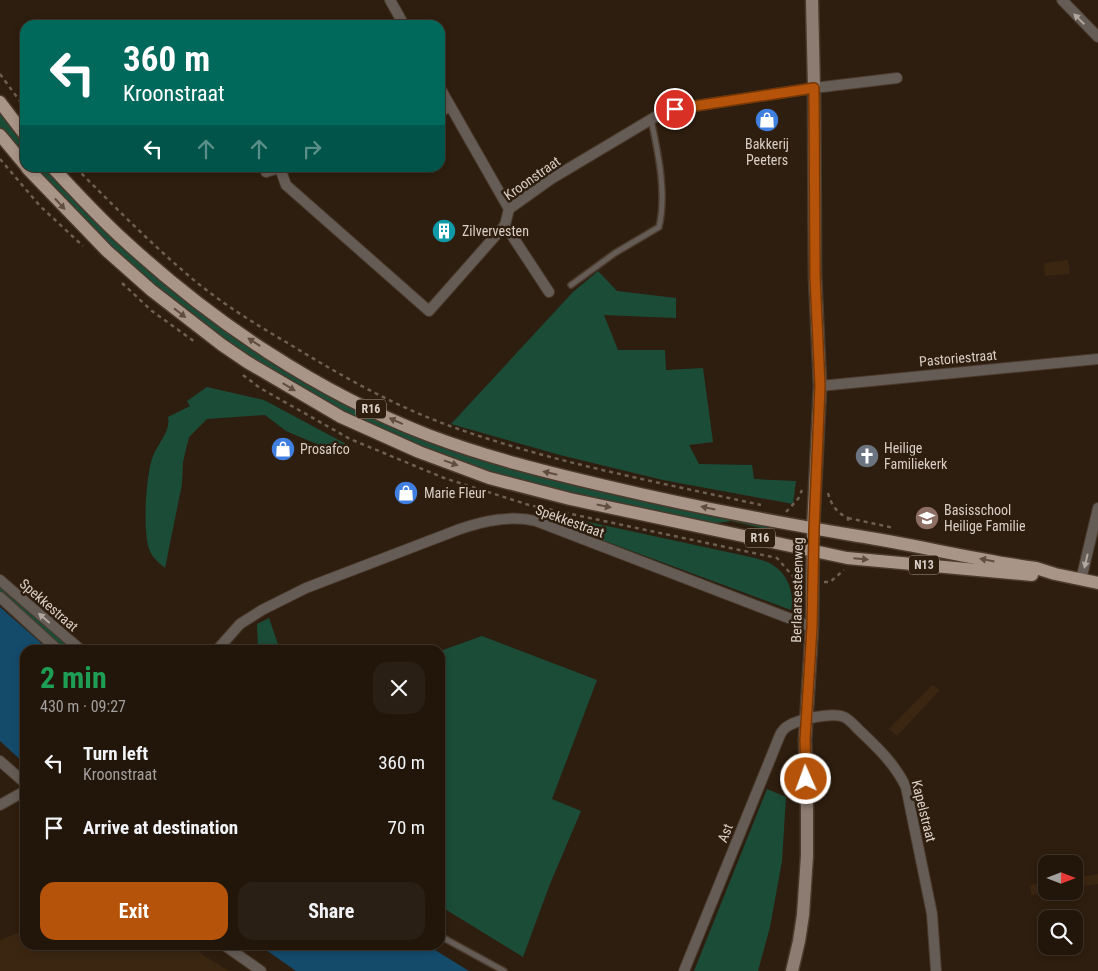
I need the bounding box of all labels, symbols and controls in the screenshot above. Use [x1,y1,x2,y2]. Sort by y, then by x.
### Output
one-way arrow [1074,13,1086,25]
text: 360 m [123,39,210,80]
icon: left [40,40,105,105]
text: Kroonstraat [123,81,225,106]
pin [654,88,696,130]
icon: arrive [661,95,689,123]
shop icon: Bakkerij Peeters [754,107,780,133]
icon: left [139,135,167,163]
icon: ahead [192,135,220,163]
icon: ahead [245,135,273,163]
icon: right [298,135,326,163]
place label: Bakkerij Peeters [745,136,789,168]
street label: Kroonstraat [501,153,563,203]
one-way arrow [54,197,66,209]
building icon: Zilvervesten [431,218,457,244]
place label: Zilvervesten [462,223,529,239]
one-way arrow [173,308,186,319]
one-way arrow [247,337,261,347]
street label: Pastoriestraat [918,347,998,369]
one-way arrow [282,382,295,391]
road number: R16 [356,399,386,418]
one-way arrow [389,416,403,424]
shop icon: Prosafco [270,436,296,462]
place label: Heilige Familiekerk [884,440,948,472]
place label: Prosafco [300,441,350,457]
church icon: Heilige Familiekerk [854,443,880,469]
one-way arrow [444,460,458,468]
one-way arrow [542,469,557,477]
shop icon: Marie Fleur [393,480,419,506]
place label: Marie Fleur [424,485,486,501]
street label: Spekkestraat [534,501,606,541]
one-way arrow [597,502,612,510]
place label: Basisschool Heilige Familie [944,502,1026,534]
one-way arrow [700,504,716,512]
school or university icon: Basisschool Heilige Familie [914,505,940,531]
road number: R16 [745,528,775,548]
street label: Berlaarsesteenweg [788,537,806,643]
one-way arrow [1082,553,1090,568]
one-way arrow [853,555,869,563]
road number: N13 [909,556,939,574]
one-way arrow [980,556,995,564]
street label: Spekkestraat [17,575,81,635]
one-way arrow [38,612,50,624]
text: 2 min [40,660,107,695]
button: close [373,662,425,714]
text: 430 m · 09:27 [40,697,126,716]
text: Turn left [83,742,148,765]
icon: left [40,749,68,777]
text: 360 m [378,751,425,774]
position arrow [779,752,831,804]
text: Kroonstraat [83,765,157,784]
street label: Kapelstraat [909,778,939,844]
icon: arrive [40,814,68,842]
text: Arrive at destination [83,816,238,839]
text: 70 m [388,816,425,839]
street label: Ast [714,821,736,845]
north arrow [1038,855,1082,900]
map controls [1038,855,1083,955]
button: Exit [40,882,228,940]
button: Share [238,882,425,940]
button: search [1038,910,1083,955]

